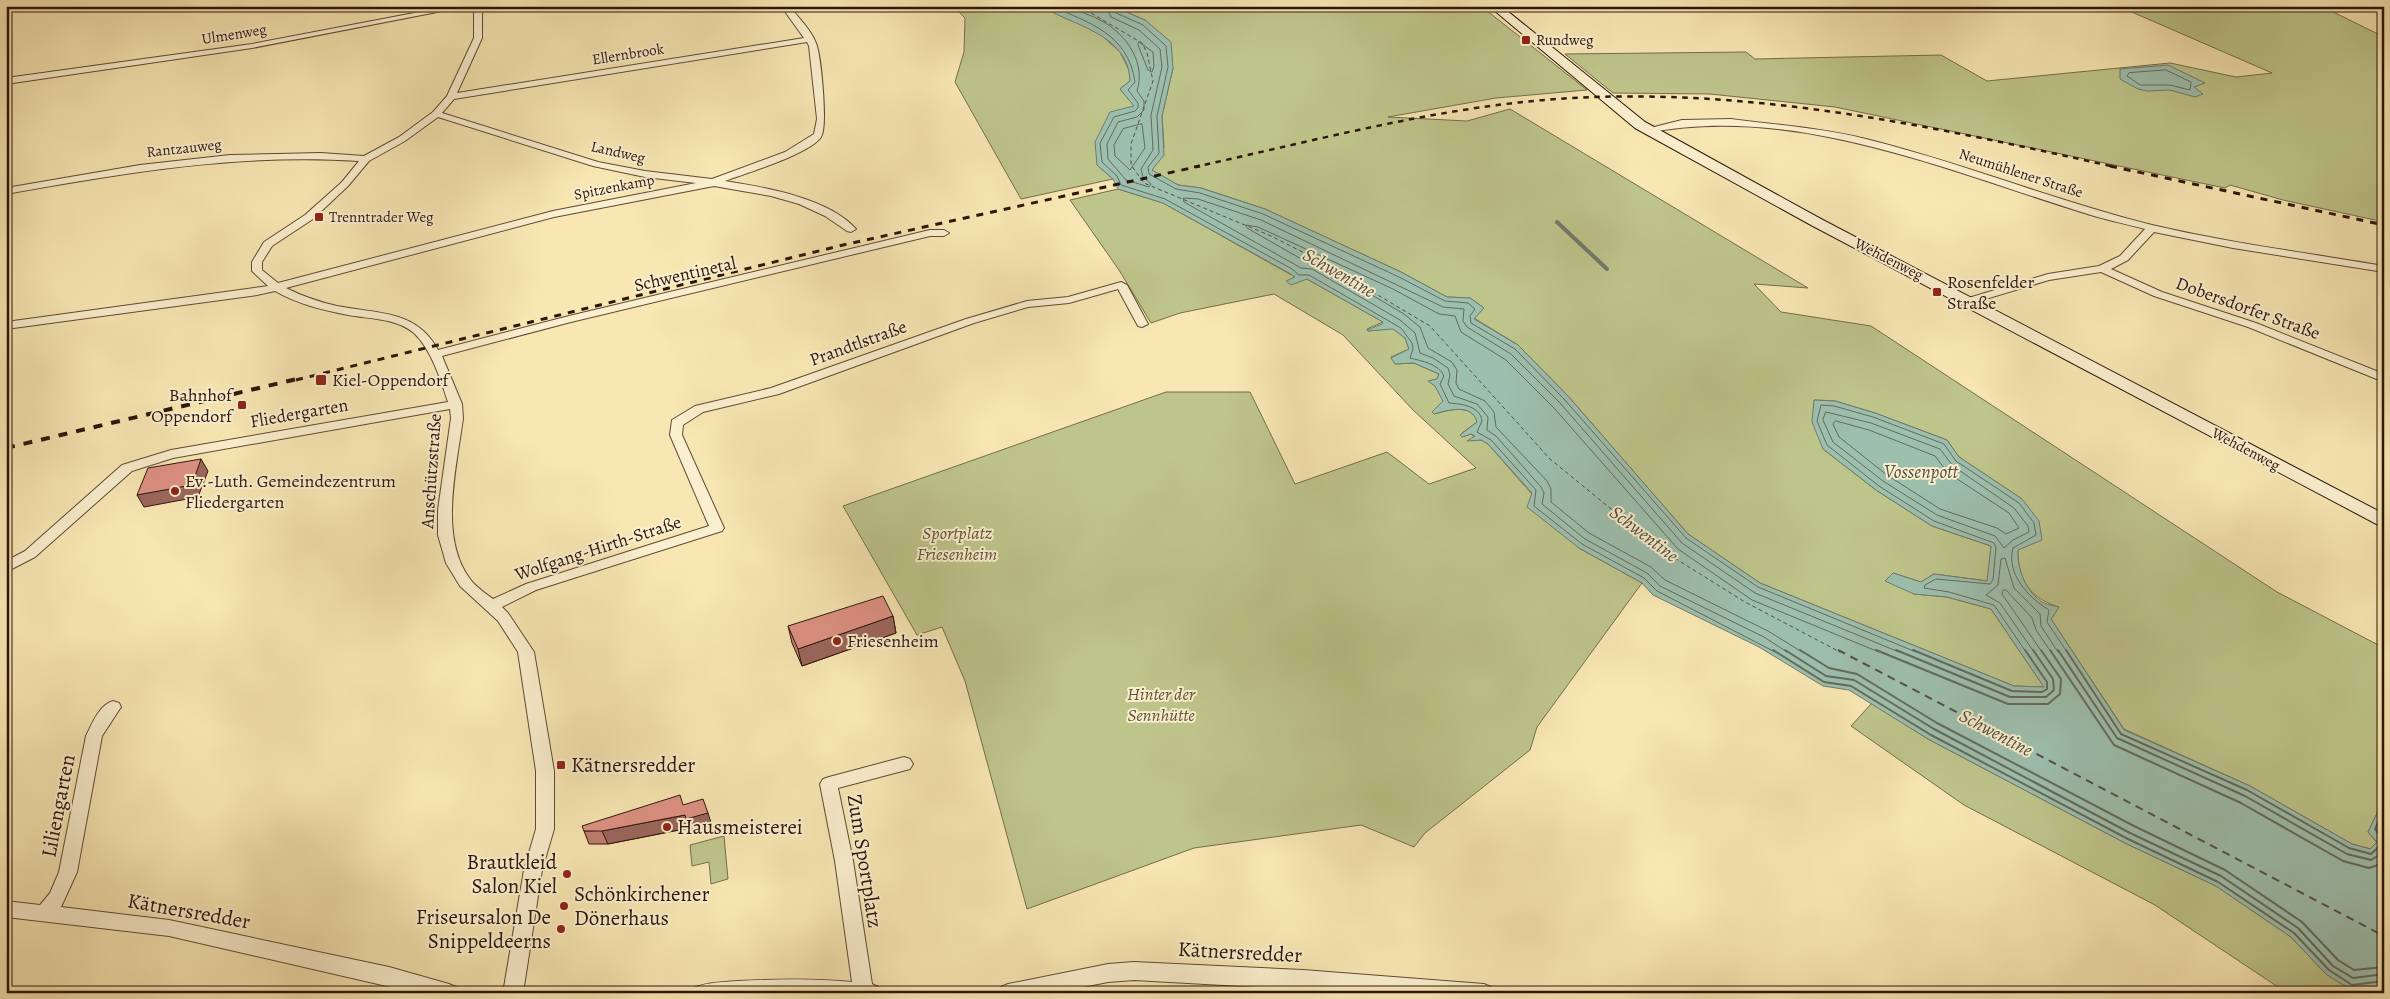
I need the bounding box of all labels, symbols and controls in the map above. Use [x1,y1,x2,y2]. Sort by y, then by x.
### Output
street label: Ulmenweg [200,19,268,49]
place label: Rundweg [1536,30,1594,50]
marker: Rundweg [1520,34,1532,46]
street label: Ellernbrook [591,38,666,70]
street label: Rantzauweg [145,134,223,162]
street label: Landweg [589,136,648,168]
street label: Neumühlener Straße [1957,144,2086,203]
street label: Spitzenkamp [572,169,656,205]
place label: Trenntrader Weg [329,207,434,227]
marker: Trenntrader Weg [313,211,325,223]
street label: Wehdenweg [1850,233,1927,285]
water label: Schwentine [1298,242,1380,304]
street label: Schwentinetal [632,250,739,297]
place label: Rosenfelder Straße [1947,270,2034,315]
street label: Dobersdorfer Straße [2173,271,2323,345]
marker: Rosenfelder Straße [1931,286,1943,298]
street label: Prandtlstraße [806,314,910,372]
place label: Kiel-Oppendorf [332,368,452,392]
marker: Kiel-Oppendorf [314,373,328,387]
place label: Bahnhof Oppendorf [151,383,235,428]
street label: Fliedergarten [248,393,350,433]
marker: Bahnhof Oppendorf [236,399,248,411]
street label: Anschützstraße [415,413,447,530]
street label: Wehdenweg [2207,422,2284,476]
water label: Vossenpott [1884,459,1960,485]
place label: Ev.-Luth. Gemeindezentrum Fliedergarten [185,469,396,514]
marker: Ev.-Luth. Gemeindezentrum Fliedergarten [169,485,181,497]
water label: Schwentine [1604,500,1684,568]
street label: Wolfgang-Hirth-Straße [511,510,684,587]
park label: Sportplatz Friesenheim [917,521,997,566]
place label: Friesenheim [847,629,939,653]
marker: Friesenheim [831,635,843,647]
park label: Hinter der Sennhütte [1127,682,1196,727]
water label: Schwentine [1955,703,2037,763]
place label: Kätnersredder [571,751,695,779]
street label: Liliengarten [34,752,82,860]
marker: Kätnersredder [555,759,567,771]
street label: Zum Sportplatz [841,792,889,930]
place label: Hausmeisterei [677,813,803,841]
marker: Hausmeisterei [661,821,673,833]
place label: Brautkleid Salon Kiel [467,848,558,900]
marker: Brautkleid Salon Kiel [561,868,573,880]
place label: Schönkirchener Dönerhaus [574,880,709,932]
street label: Kätnersredder [125,886,253,936]
marker: Schönkirchener Dönerhaus [558,900,570,912]
place label: Friseursalon De Snippeldeerns [416,903,551,955]
marker: Friseursalon De Snippeldeerns [555,923,567,935]
street label: Kätnersredder [1177,935,1303,969]

